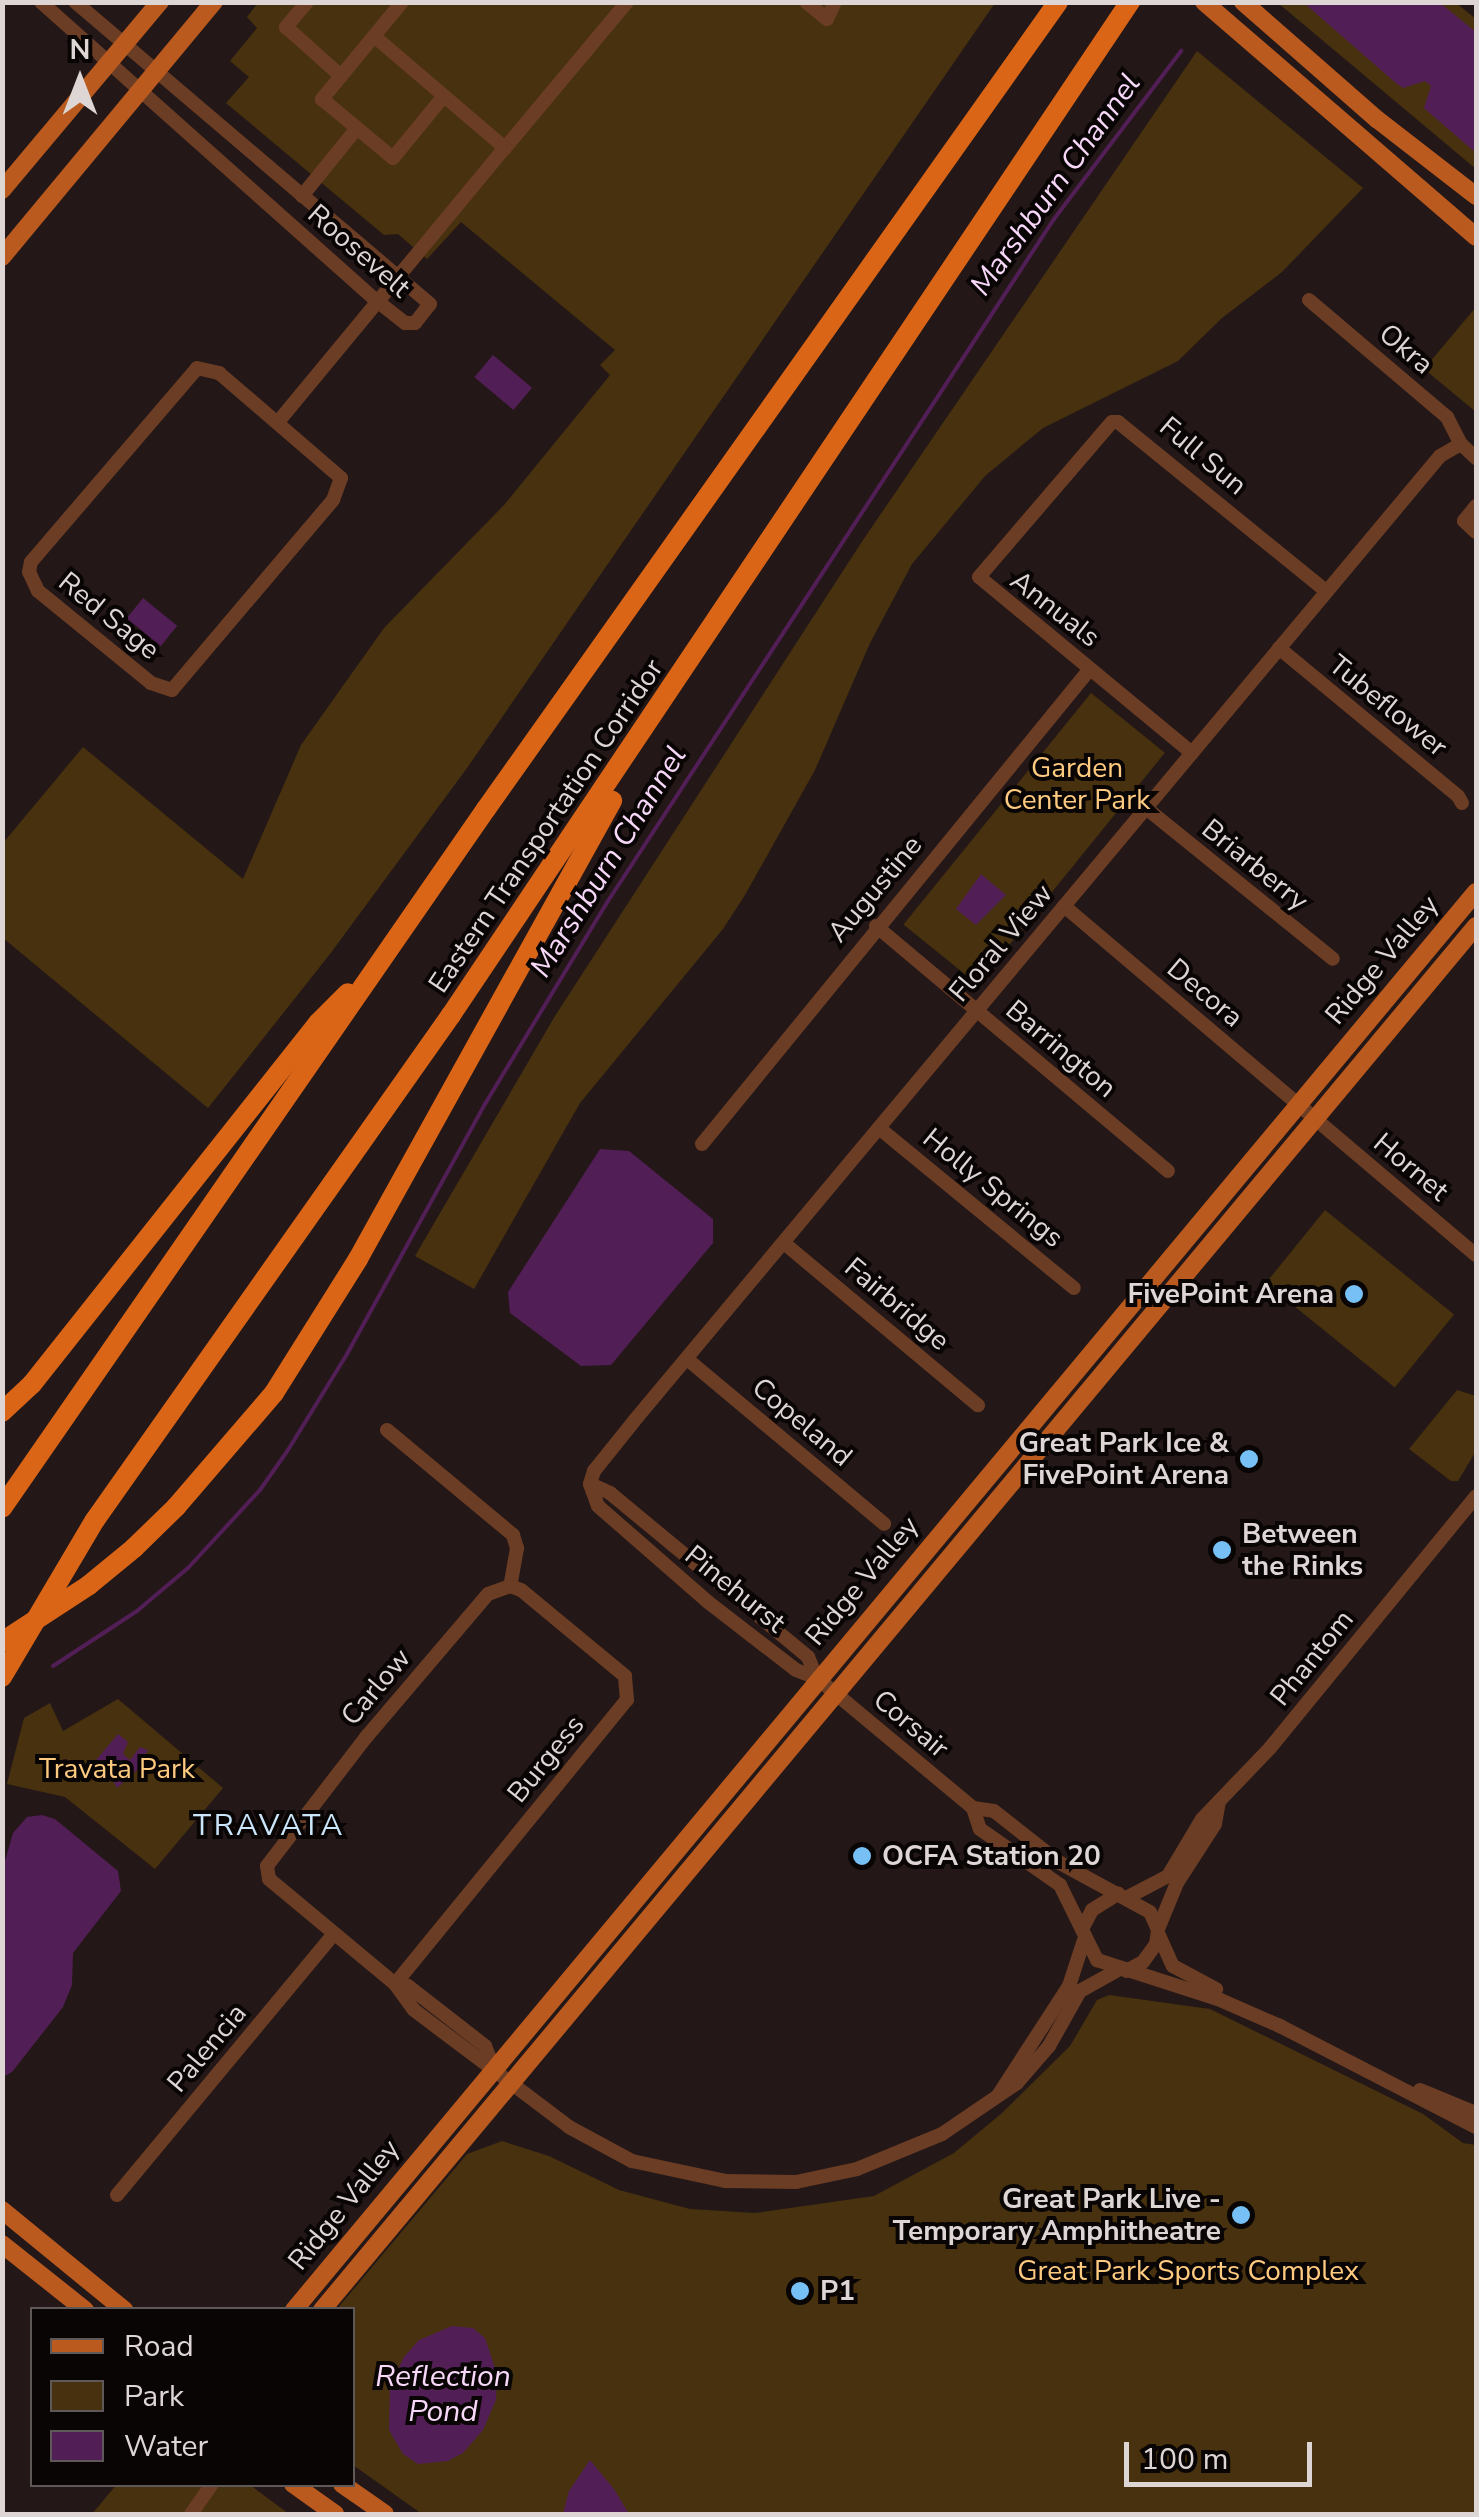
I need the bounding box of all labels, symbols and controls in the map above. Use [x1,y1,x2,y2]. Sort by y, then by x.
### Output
north arrow [30,30,130,130]
text: N [70,31,90,69]
water label: Marshburn Channel [963,67,1149,303]
street label: Roosevelt [301,197,417,305]
street label: Okra [1372,317,1440,381]
street label: Full Sun [1153,410,1253,502]
street label: Annuals [1004,564,1106,654]
street label: Red Sage [52,565,166,667]
street label: Tubeflower [1322,648,1454,764]
street label: Eastern Transportation Corridor [422,653,670,999]
water label: Marshburn Channel [523,740,695,984]
park label: Garden Center Park [1004,751,1150,817]
street label: Briarberry [1195,812,1315,918]
street label: Augustine [821,829,929,949]
street label: Floral View [942,877,1060,1009]
street label: Ridge Valley [1318,889,1446,1031]
street label: Decora [1160,952,1250,1034]
street label: Barrington [999,993,1123,1105]
street label: Holly Springs [916,1121,1070,1255]
street label: Hornet [1367,1126,1455,1208]
street label: Fairbridge [838,1250,956,1358]
place label: FivePoint Arena [1128,1277,1334,1311]
marker: FivePoint Arena [1343,1283,1365,1305]
street label: Copeland [745,1371,859,1473]
place label: Great Park Ice & FivePoint Arena [1018,1426,1229,1492]
marker: Great Park Ice & FivePoint Arena [1238,1448,1260,1470]
street label: Ridge Valley [798,1510,926,1652]
place label: Between the Rinks [1242,1517,1363,1583]
street label: Pinehurst [678,1538,792,1640]
marker: Between the Rinks [1211,1539,1233,1561]
street label: Phantom [1263,1603,1361,1713]
street label: Carlow [334,1642,418,1732]
street label: Corsair [866,1683,956,1765]
street label: Burgess [501,1709,591,1809]
park label: Travata Park [39,1752,195,1786]
district label: TRAVATA [193,1808,345,1844]
place label: OCFA Station 20 [882,1839,1101,1873]
marker: OCFA Station 20 [851,1845,873,1867]
street label: Palencia [160,1997,254,2099]
street label: Ridge Valley [281,2133,407,2277]
place label: Great Park Live - Temporary Amphitheatre [893,2182,1221,2248]
marker: Great Park Live - Temporary Amphitheatre [1230,2204,1252,2226]
park label: Great Park Sports Complex [1017,2254,1359,2288]
place label: P1 [820,2274,855,2308]
marker: P1 [789,2280,811,2302]
legend [30,2307,355,2487]
text: Road [124,2326,194,2367]
water label: Reflection Pond [375,2359,511,2430]
text: Park [124,2376,184,2417]
scale bar [1129,2422,1316,2484]
text: Water [124,2426,208,2467]
text: 100 m [1141,2439,1228,2480]

